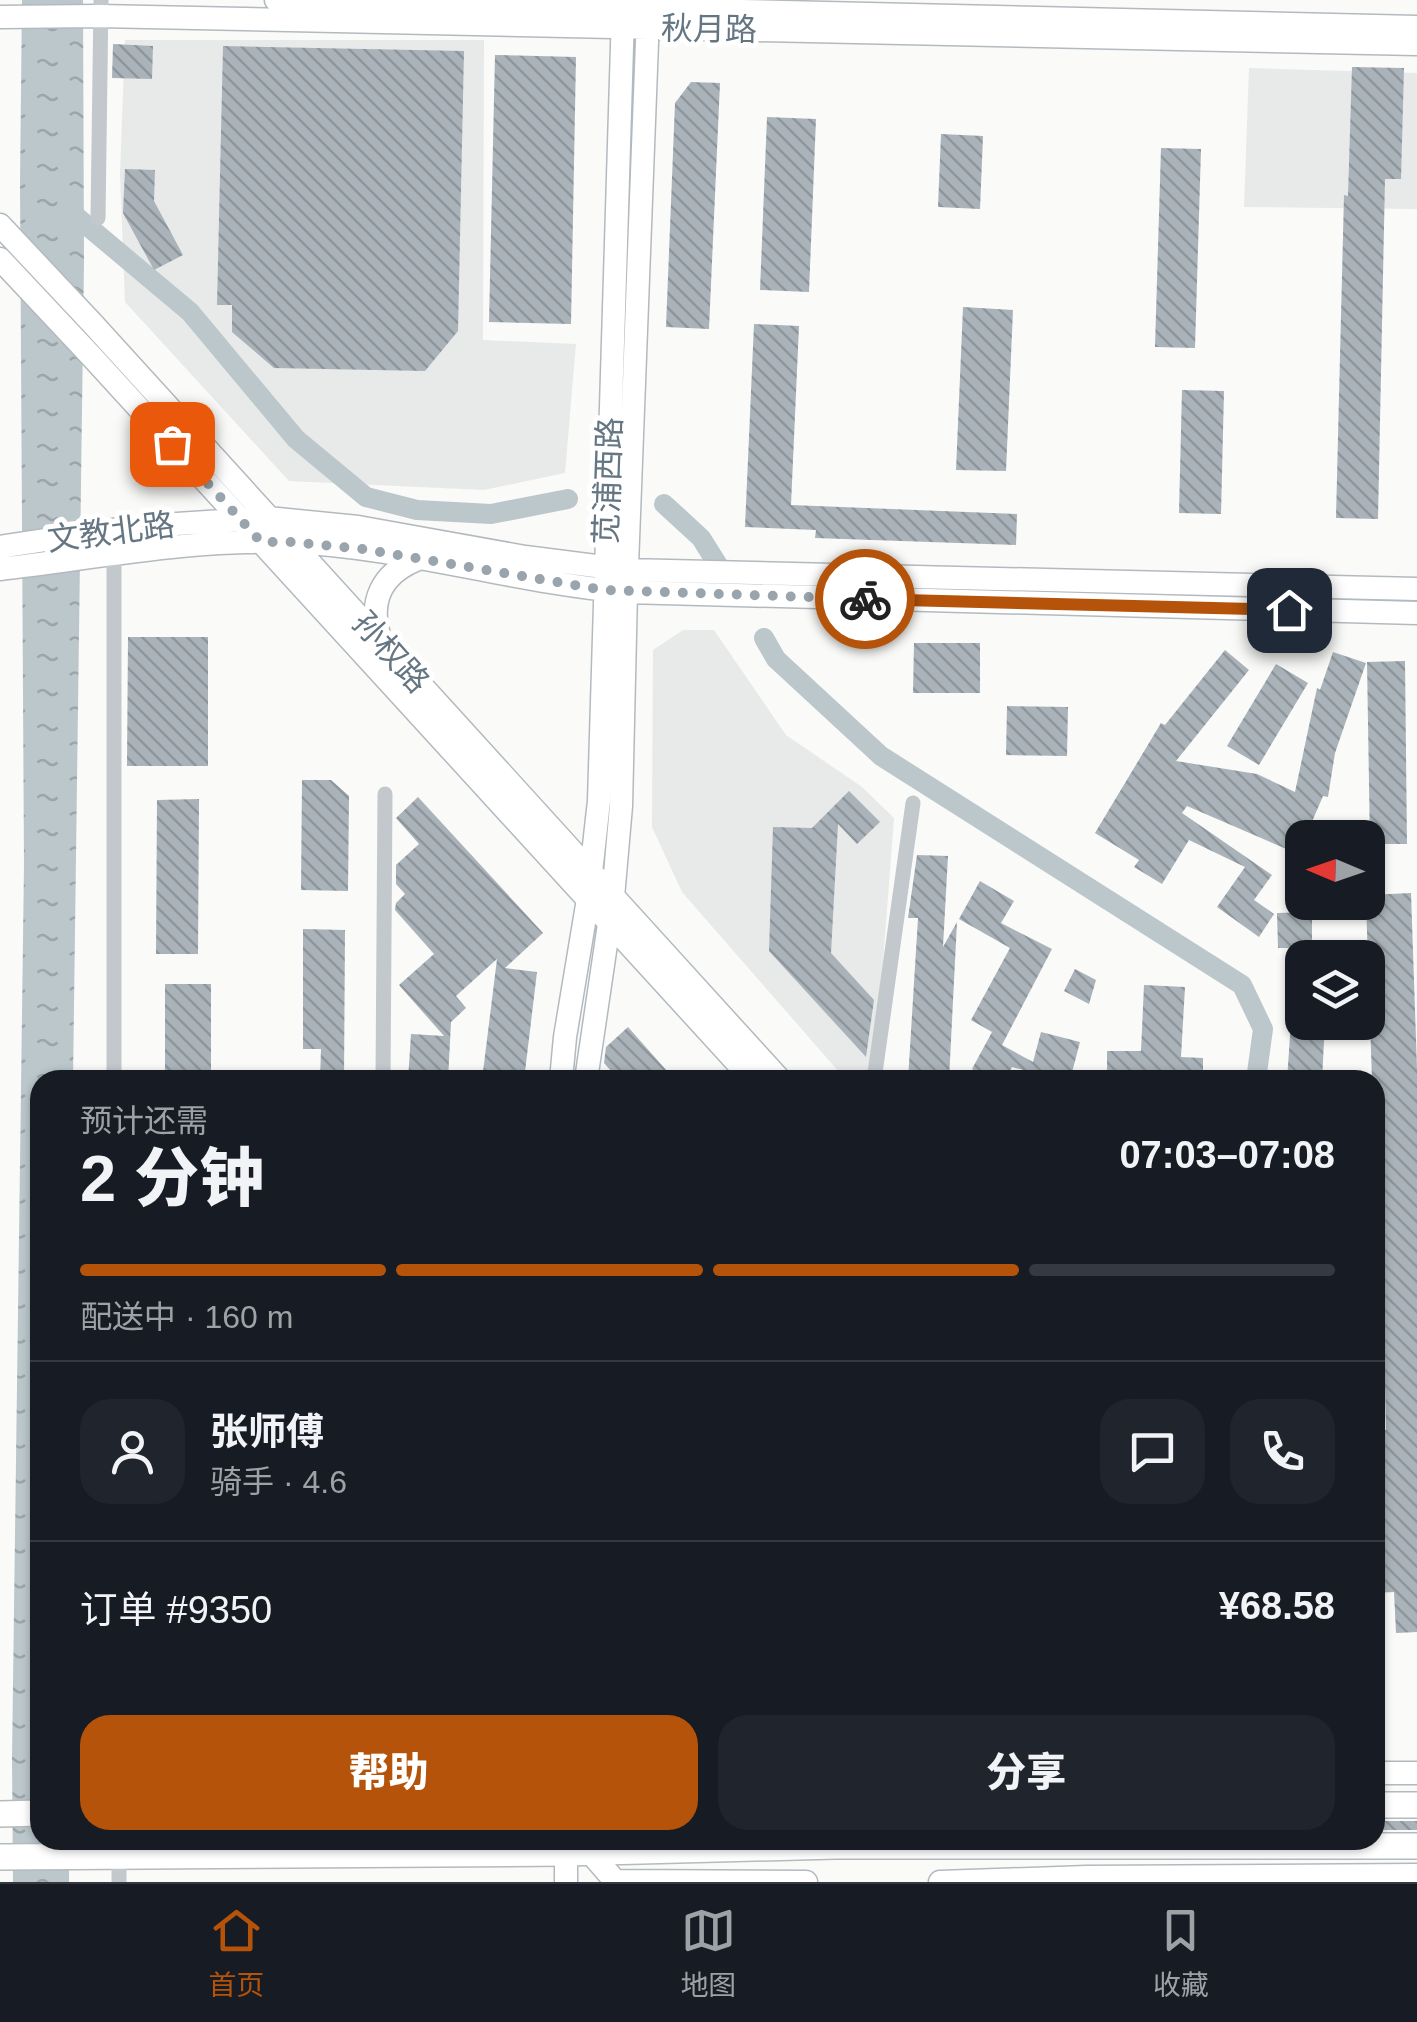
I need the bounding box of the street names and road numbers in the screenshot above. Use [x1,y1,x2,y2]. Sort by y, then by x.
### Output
street label: 秋月路 [661,10,757,48]
street label: 苋浦西路 [588,416,628,546]
street label: 文教北路 [45,506,177,558]
street label: 孙权路 [345,604,437,700]

